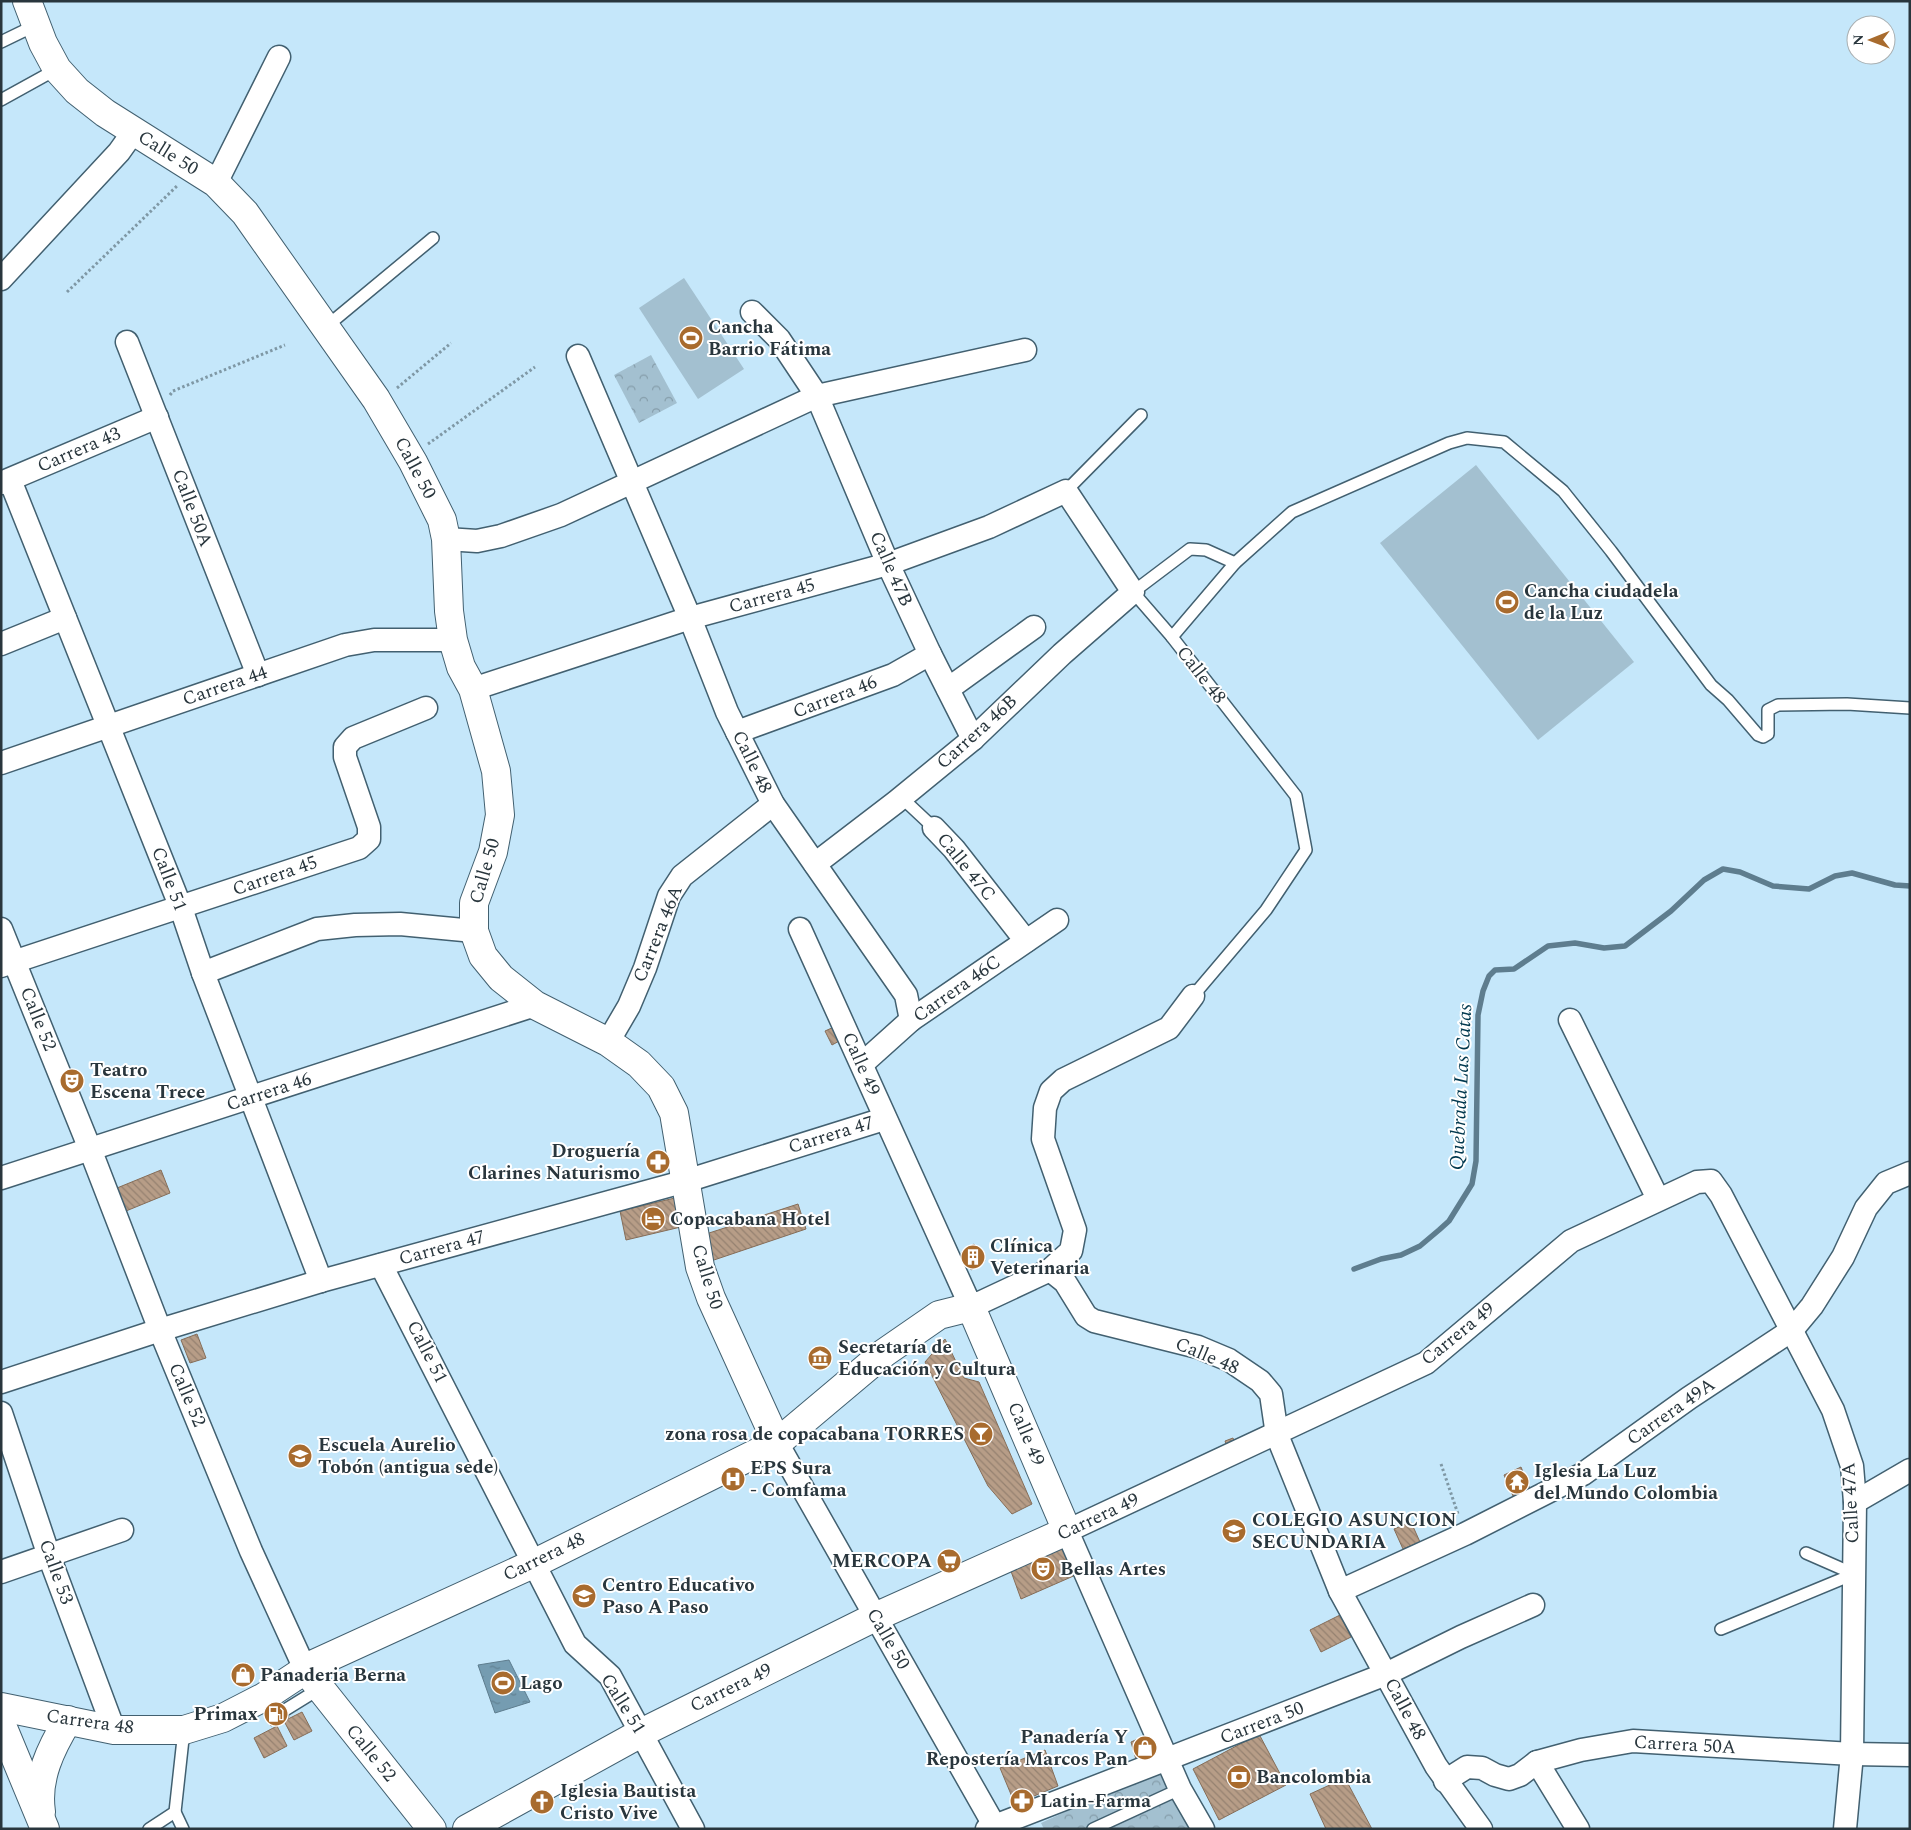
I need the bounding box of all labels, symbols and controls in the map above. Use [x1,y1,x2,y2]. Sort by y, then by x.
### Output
north arrow [1846,15,1896,65]
text: N [1848,34,1869,46]
street label: Calle 50 [132,123,204,183]
place label: Cancha Barrio Fátima [708,313,831,364]
sports icon: Cancha Barrio Fátima [678,325,704,351]
street label: Carrera 43 [33,419,126,481]
street label: Calle 50 [386,432,444,504]
street label: Calle 50A [164,465,220,551]
street label: Calle 47B [862,527,920,611]
street label: Carrera 45 [726,571,818,621]
place label: Cancha ciudadela de la Luz [1524,577,1679,628]
sports icon: Cancha ciudadela de la Luz [1494,589,1520,615]
street label: Calle 48 [1169,640,1233,710]
street label: Carrera 44 [179,658,272,714]
street label: Carrera 46 [789,668,881,726]
street label: Carrera 46B [930,688,1024,776]
street label: Calle 48 [724,725,780,799]
street label: Calle 47C [929,826,1003,908]
street label: Calle 50 [462,835,508,907]
street label: Calle 51 [143,842,195,916]
street label: Carrera 45 [229,848,321,904]
street label: Carrera 46A [625,881,691,987]
street label: Carrera 46C [907,948,1007,1030]
street label: Calle 52 [12,982,64,1056]
water label: Quebrada Las Catas [1442,1003,1480,1171]
street label: Calle 49 [834,1027,888,1101]
place label: Teatro Escena Trece [90,1056,205,1107]
street label: Carrera 46 [223,1065,315,1119]
theatre icon: Teatro Escena Trece [59,1068,85,1094]
street label: Carrera 47 [785,1108,877,1162]
place label: Droguería Clarines Naturismo [468,1137,640,1188]
pharmacy icon: Droguería Clarines Naturismo [645,1149,671,1175]
place label: Copacabana Hotel [670,1205,830,1234]
hotel icon: Copacabana Hotel [640,1206,666,1232]
street label: Carrera 47 [396,1223,488,1273]
place label: Clínica Veterinaria [990,1232,1090,1283]
street label: Calle 50 [683,1241,731,1313]
building icon: Clínica Veterinaria [960,1244,986,1270]
street label: Carrera 49 [1415,1295,1501,1373]
street label: Calle 51 [399,1316,455,1388]
street label: Calle 48 [1170,1330,1244,1382]
place label: Secretaría de Educación y Cultura [838,1333,1016,1384]
museum icon: Secretaría de Educación y Cultura [807,1345,833,1371]
street label: Calle 52 [161,1358,213,1432]
street label: Carrera 49A [1621,1371,1721,1453]
street label: Calle 49 [1000,1397,1052,1471]
place label: zona rosa de copacabana TORRES [665,1420,964,1449]
bar icon: zona rosa de copacabana TORRES [968,1421,994,1447]
place label: Escuela Aurelio Tobón (antigua sede) [318,1431,498,1482]
school or university icon: Escuela Aurelio Tobón (antigua sede) [287,1443,313,1469]
place label: EPS Sura - Comfama [750,1454,847,1505]
place label: Iglesia La Luz del Mundo Colombia [1534,1457,1718,1508]
street label: Calle 47A [1834,1462,1868,1544]
hospital icon: EPS Sura - Comfama [720,1466,746,1492]
temple icon: Iglesia La Luz del Mundo Colombia [1504,1469,1530,1495]
street label: Carrera 49 [1052,1485,1144,1549]
place label: COLEGIO ASUNCION SECUNDARIA [1252,1506,1457,1557]
school or university icon: COLEGIO ASUNCION SECUNDARIA [1221,1518,1247,1544]
street label: Carrera 48 [498,1525,590,1589]
street label: Calle 53 [31,1536,81,1609]
place label: MERCOPA [832,1547,932,1576]
supermarket icon: MERCOPA [936,1548,962,1574]
place label: Bellas Artes [1060,1555,1166,1584]
theatre icon: Bellas Artes [1030,1556,1056,1582]
place label: Centro Educativo Paso A Paso [602,1571,755,1622]
school or university icon: Centro Educativo Paso A Paso [571,1583,597,1609]
street label: Calle 50 [859,1603,917,1675]
street label: Carrera 49 [685,1656,777,1720]
place label: Panaderia Berna [260,1661,406,1690]
shop icon: Panaderia Berna [230,1662,256,1688]
street label: Calle 51 [593,1668,653,1740]
place label: Lago [520,1669,563,1698]
sports icon: Lago [490,1670,516,1696]
street label: Calle 48 [1376,1673,1434,1745]
street label: Carrera 50 [1216,1694,1308,1752]
place label: Primax [193,1700,259,1729]
fuel station icon: Primax [263,1701,289,1727]
street label: Carrera 48 [44,1702,136,1742]
street label: Calle 52 [339,1718,403,1788]
place label: Panadería Y Repostería Marcos Pan [926,1723,1128,1774]
street label: Carrera 50A [1633,1728,1737,1762]
shop icon: Panadería Y Repostería Marcos Pan [1132,1735,1158,1761]
place label: Bancolombia [1256,1763,1372,1792]
bank icon: Bancolombia [1226,1764,1252,1790]
place label: Iglesia Bautista Cristo Vive [560,1777,697,1828]
place label: Latin-Farma [1040,1787,1151,1816]
pharmacy icon: Latin-Farma [1009,1788,1035,1814]
church icon: Iglesia Bautista Cristo Vive [529,1789,555,1815]

